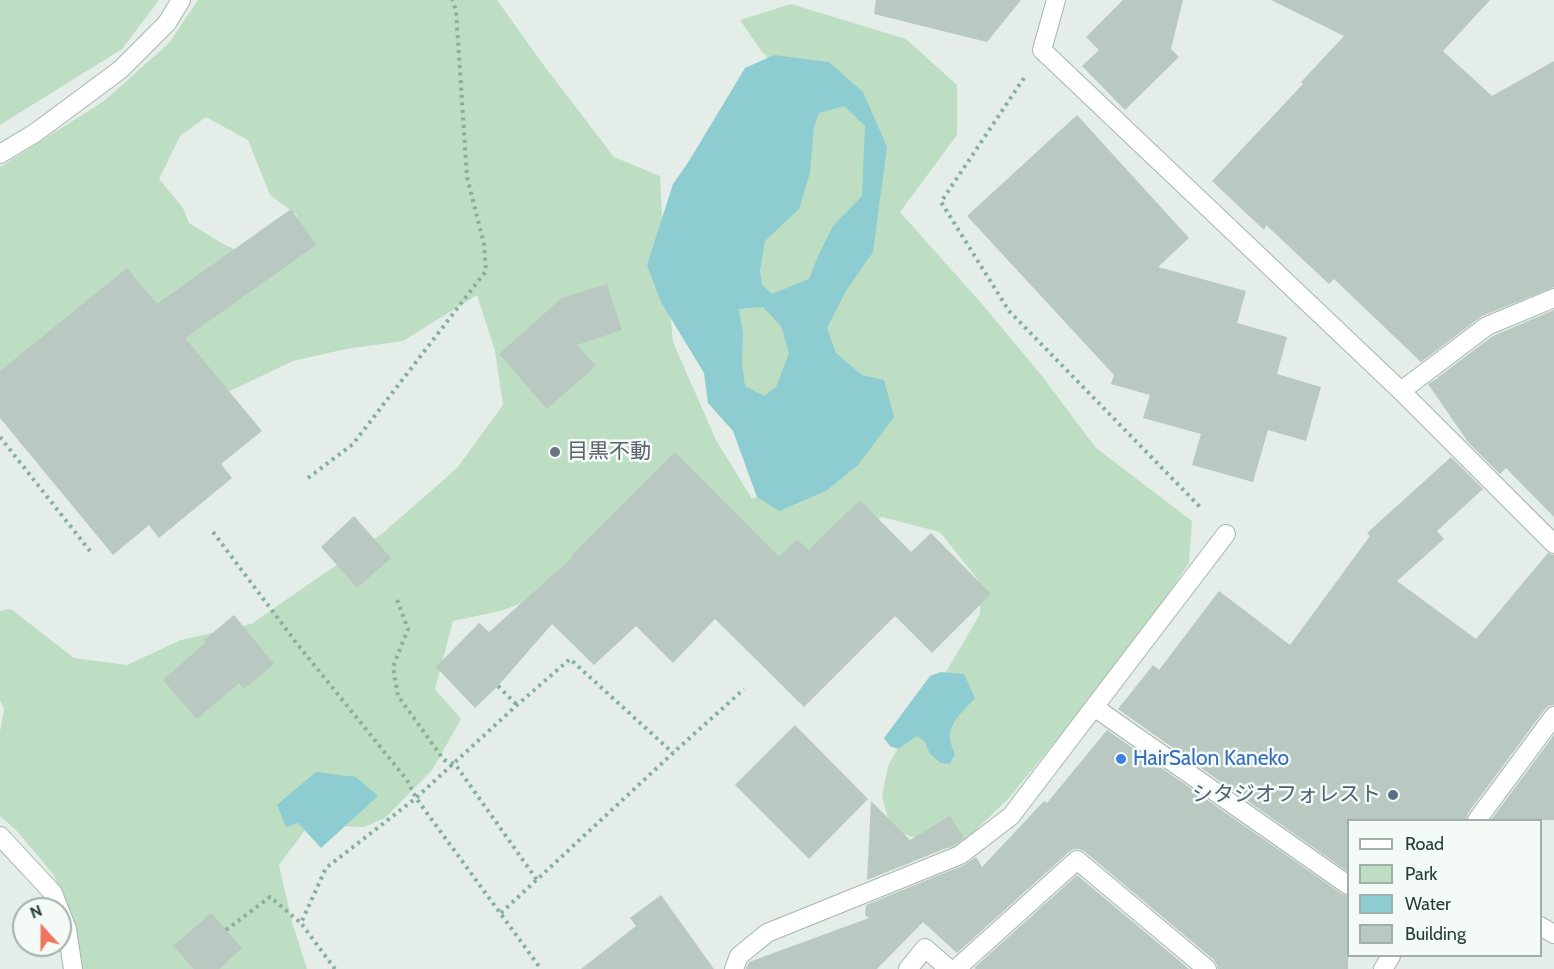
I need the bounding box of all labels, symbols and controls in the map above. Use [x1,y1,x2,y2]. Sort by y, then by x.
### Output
place label: 目黒不動 [567,439,651,465]
marker: 目黒不動 [548,445,562,459]
place label: HairSalon Kaneko [1133,746,1289,772]
marker: HairSalon Kaneko [1114,752,1128,766]
place label: シタジオフォレスト [1192,782,1381,808]
marker: シタジオフォレスト [1386,788,1400,802]
legend [1347,819,1542,957]
text: Road [1405,833,1444,855]
text: Park [1405,863,1437,885]
text: Water [1405,893,1451,915]
north arrow [12,897,72,957]
text: N [27,901,45,922]
text: Building [1405,923,1466,945]

